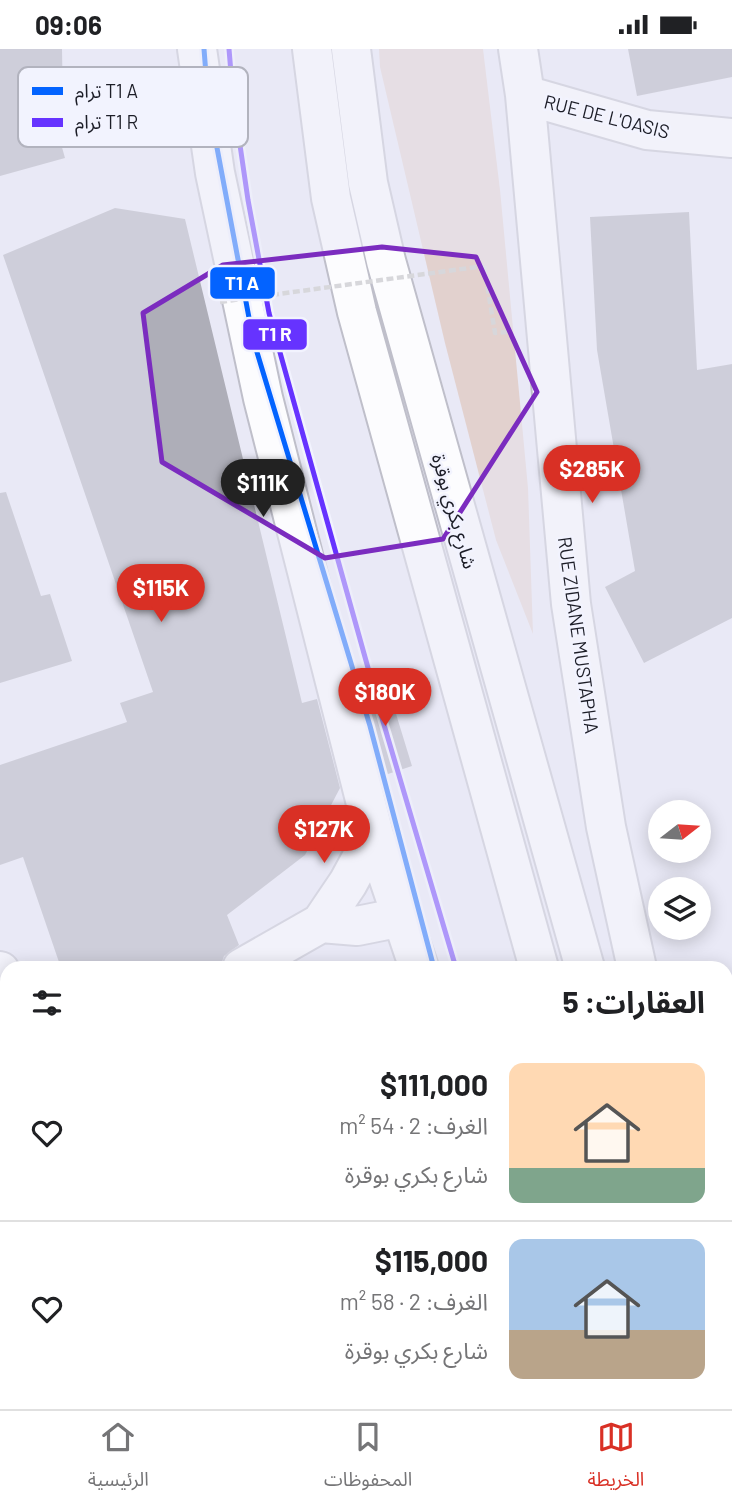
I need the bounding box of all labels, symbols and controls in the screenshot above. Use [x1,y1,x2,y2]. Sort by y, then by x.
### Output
text: 09:06 [35,9,102,40]
legend [18,67,248,147]
text: ترام T1 A [75,79,138,106]
street label: RUE DE L'OASIS [542,89,672,143]
text: ترام T1 R [75,110,138,137]
line badge: T1 A [209,266,276,300]
text: T1 A [225,271,259,294]
line badge: T1 R [242,318,308,351]
text: T1 R [258,322,292,345]
pin: $285K [543,445,641,505]
street label: شارع بكري بوقرة [423,451,482,572]
text: $285K [559,454,625,482]
pin: $111K [214,459,312,519]
text: $111K [237,468,289,496]
street label: RUE ZIDANE MUSTAPHA [554,535,604,735]
pin: $115K [112,565,210,624]
text: $115K [133,573,189,601]
pin: $180K [336,669,434,728]
text: $180K [354,677,416,705]
north arrow [648,800,710,863]
map controls [648,800,711,940]
pin: $127K [275,805,373,865]
text: $127K [294,814,354,842]
button: layers [648,877,711,940]
text: العقارات: 5 [562,983,705,1019]
icon: filters [28,984,66,1022]
text: $111,000 [380,1066,488,1102]
icon: home [565,1091,649,1175]
text: الغرف: 2 · 54 m² [339,1111,488,1139]
icon: heart [28,1114,66,1152]
text: شارع بكري بوقرة [345,1160,488,1188]
text: $115,000 [375,1242,488,1278]
icon: home [565,1267,649,1351]
text: الغرف: 2 · 58 m² [340,1287,488,1315]
icon: heart [28,1290,66,1328]
text: شارع بكري بوقرة [345,1336,488,1364]
tab: الرئيسية [88,1418,149,1500]
tab: المحفوظات [324,1418,412,1500]
tab: الخريطة [587,1418,644,1500]

